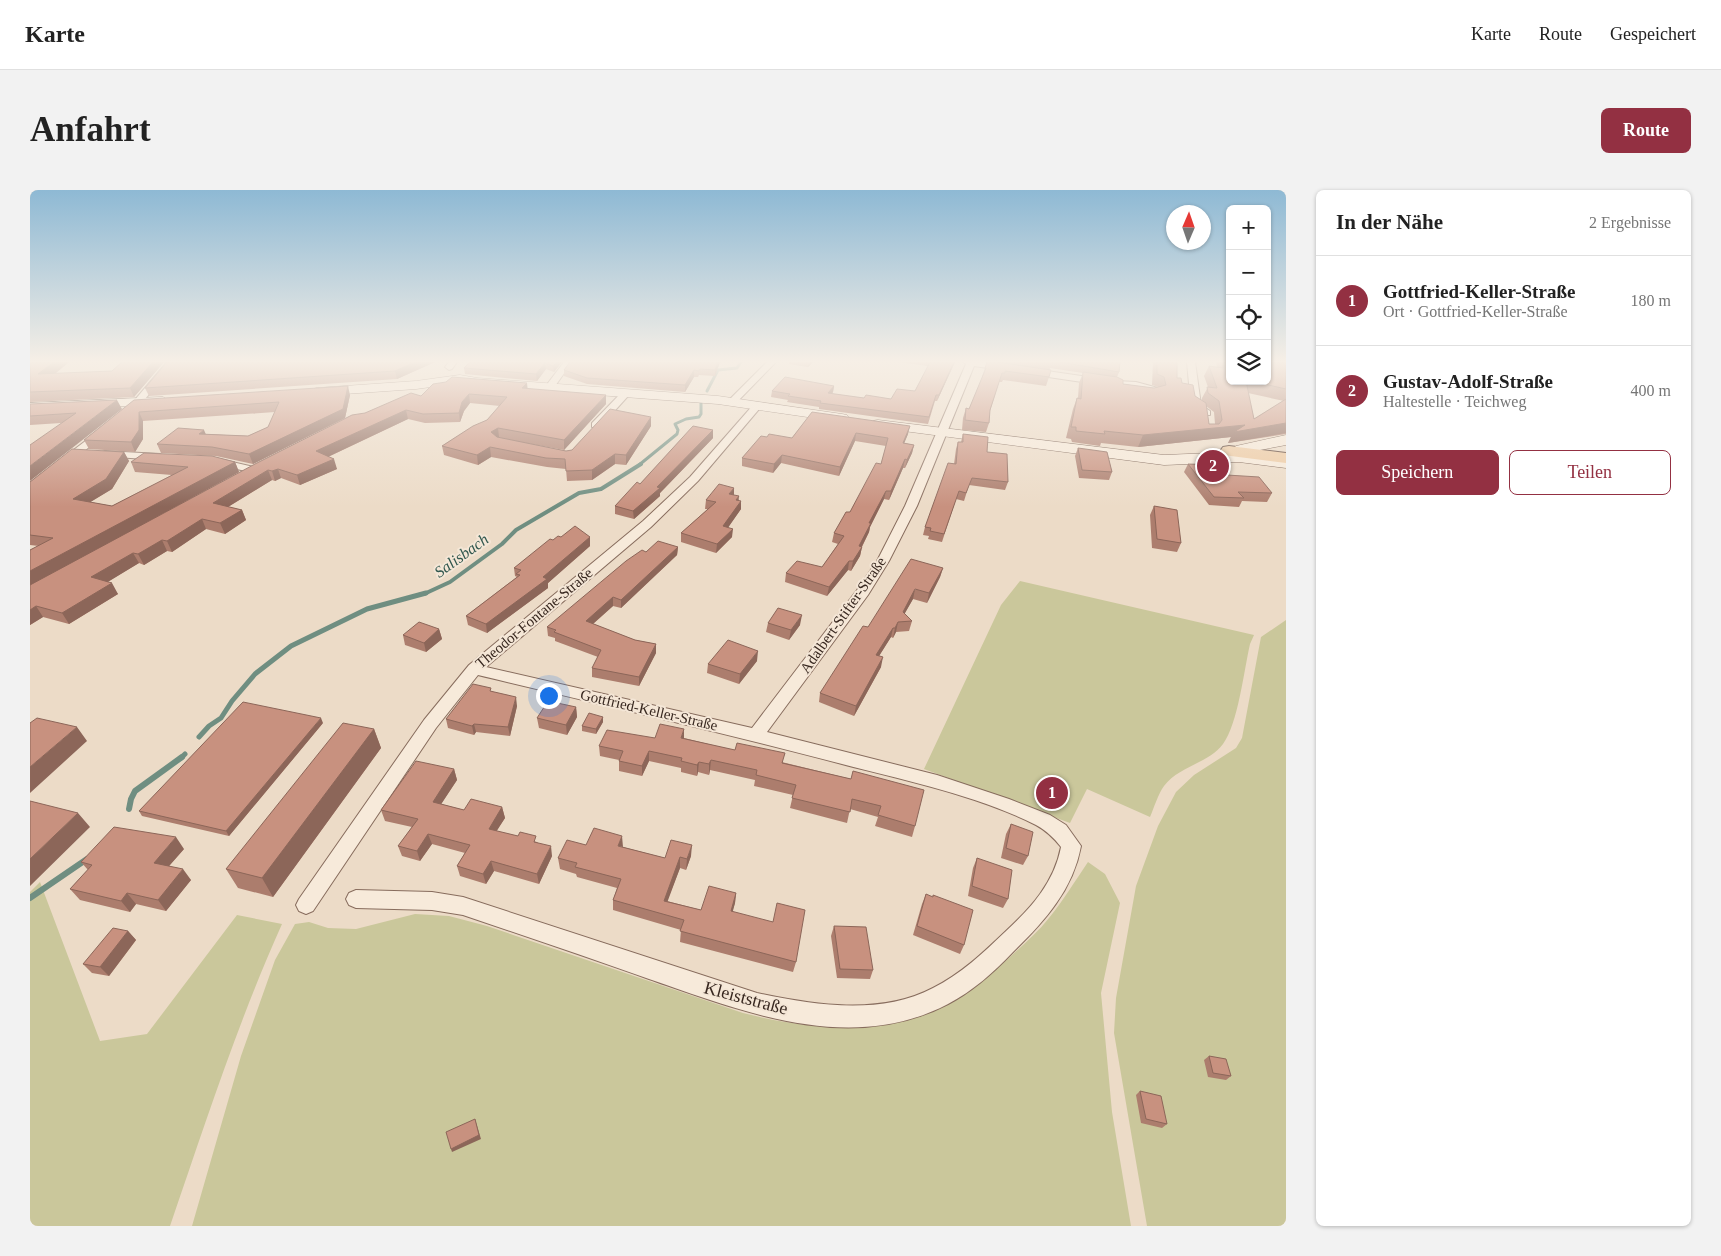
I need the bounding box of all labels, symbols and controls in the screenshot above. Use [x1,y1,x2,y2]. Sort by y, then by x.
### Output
text: Karte [25,21,85,47]
text: Karte [1471,24,1511,44]
text: Route [1539,24,1582,44]
text: Gespeichert [1610,24,1696,44]
button: Route [1601,108,1691,153]
text: Anfahrt [30,110,151,149]
north arrow [1166,205,1211,250]
map controls [1226,205,1271,385]
button: + [1226,205,1271,250]
text: In der Nähe [1336,210,1443,234]
text: 2 Ergebnisse [1589,214,1671,231]
button: − [1226,250,1271,295]
text: Gottfried-Keller-Straße [1383,281,1575,302]
text: 1 [1348,292,1356,309]
text: 180 m [1631,292,1671,309]
button: locate [1226,295,1271,340]
text: Ort · Gottfried-Keller-Straße [1383,303,1568,320]
button: layers [1226,340,1271,385]
text: Gustav-Adolf-Straße [1383,371,1553,392]
text: 2 [1348,382,1356,399]
text: 400 m [1631,382,1671,399]
text: Haltestelle · Teichweg [1383,393,1526,410]
pin: 2 [1197,447,1229,485]
button: Speichern [1336,450,1499,495]
button: Teilen [1509,450,1671,495]
water label: Salisbach [431,530,491,581]
street label: Adalbert-Stifter-Straße [797,554,889,676]
street label: Theodor-Fontane-Straße [472,564,596,671]
your location [536,683,562,709]
street label: Gottfried-Keller-Straße [579,686,720,734]
pin: 1 [1036,774,1068,812]
street label: Kleiststraße [702,977,790,1019]

